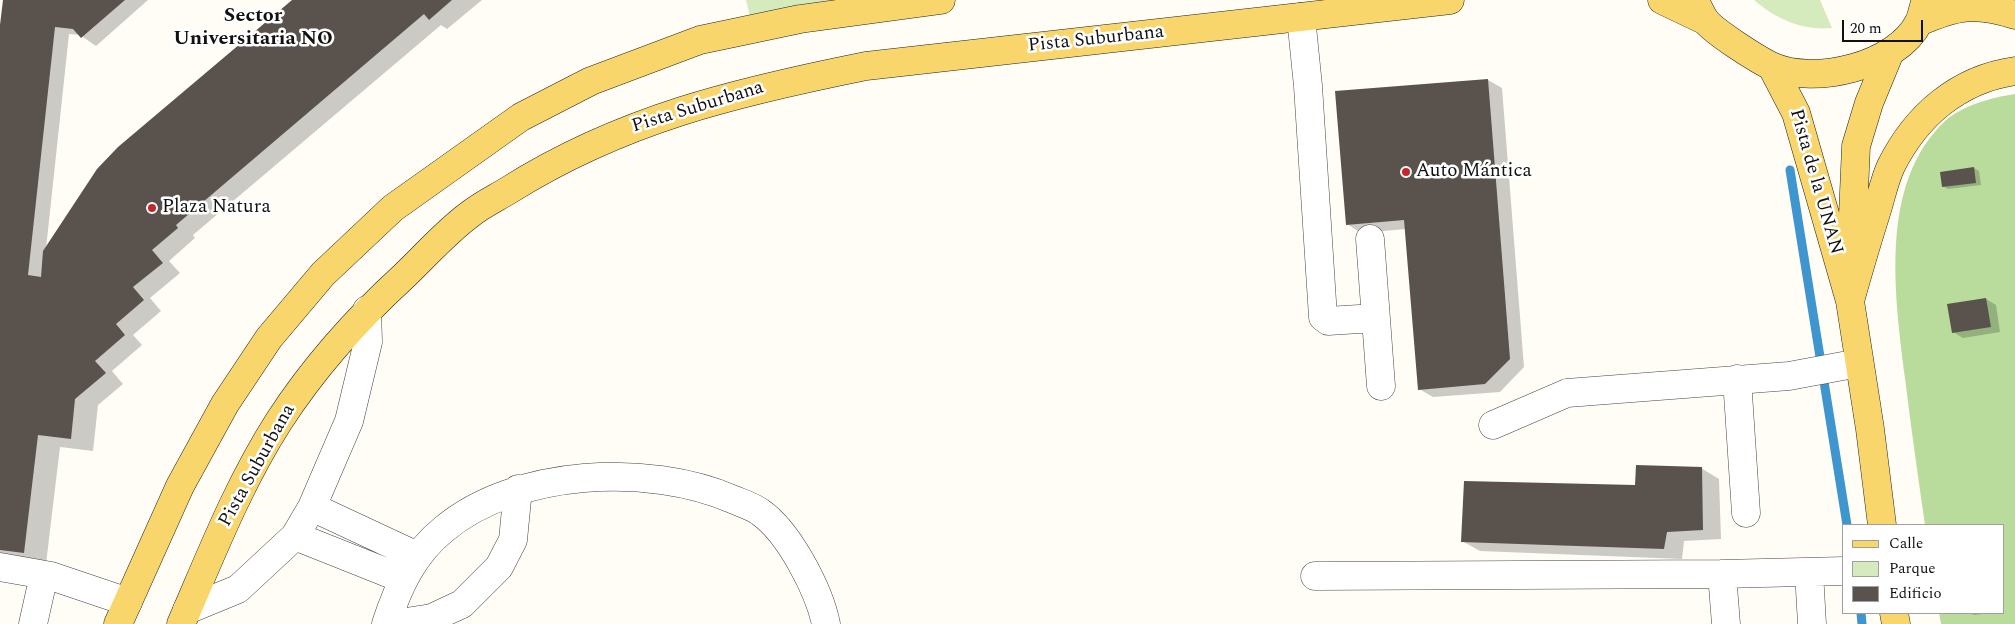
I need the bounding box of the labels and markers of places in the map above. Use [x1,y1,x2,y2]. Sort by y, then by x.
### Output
place label: Auto Mántica [1416,161,1532,183]
marker: Auto Mántica [1400,166,1412,178]
place label: Plaza Natura [162,197,271,219]
marker: Plaza Natura [146,202,158,214]

